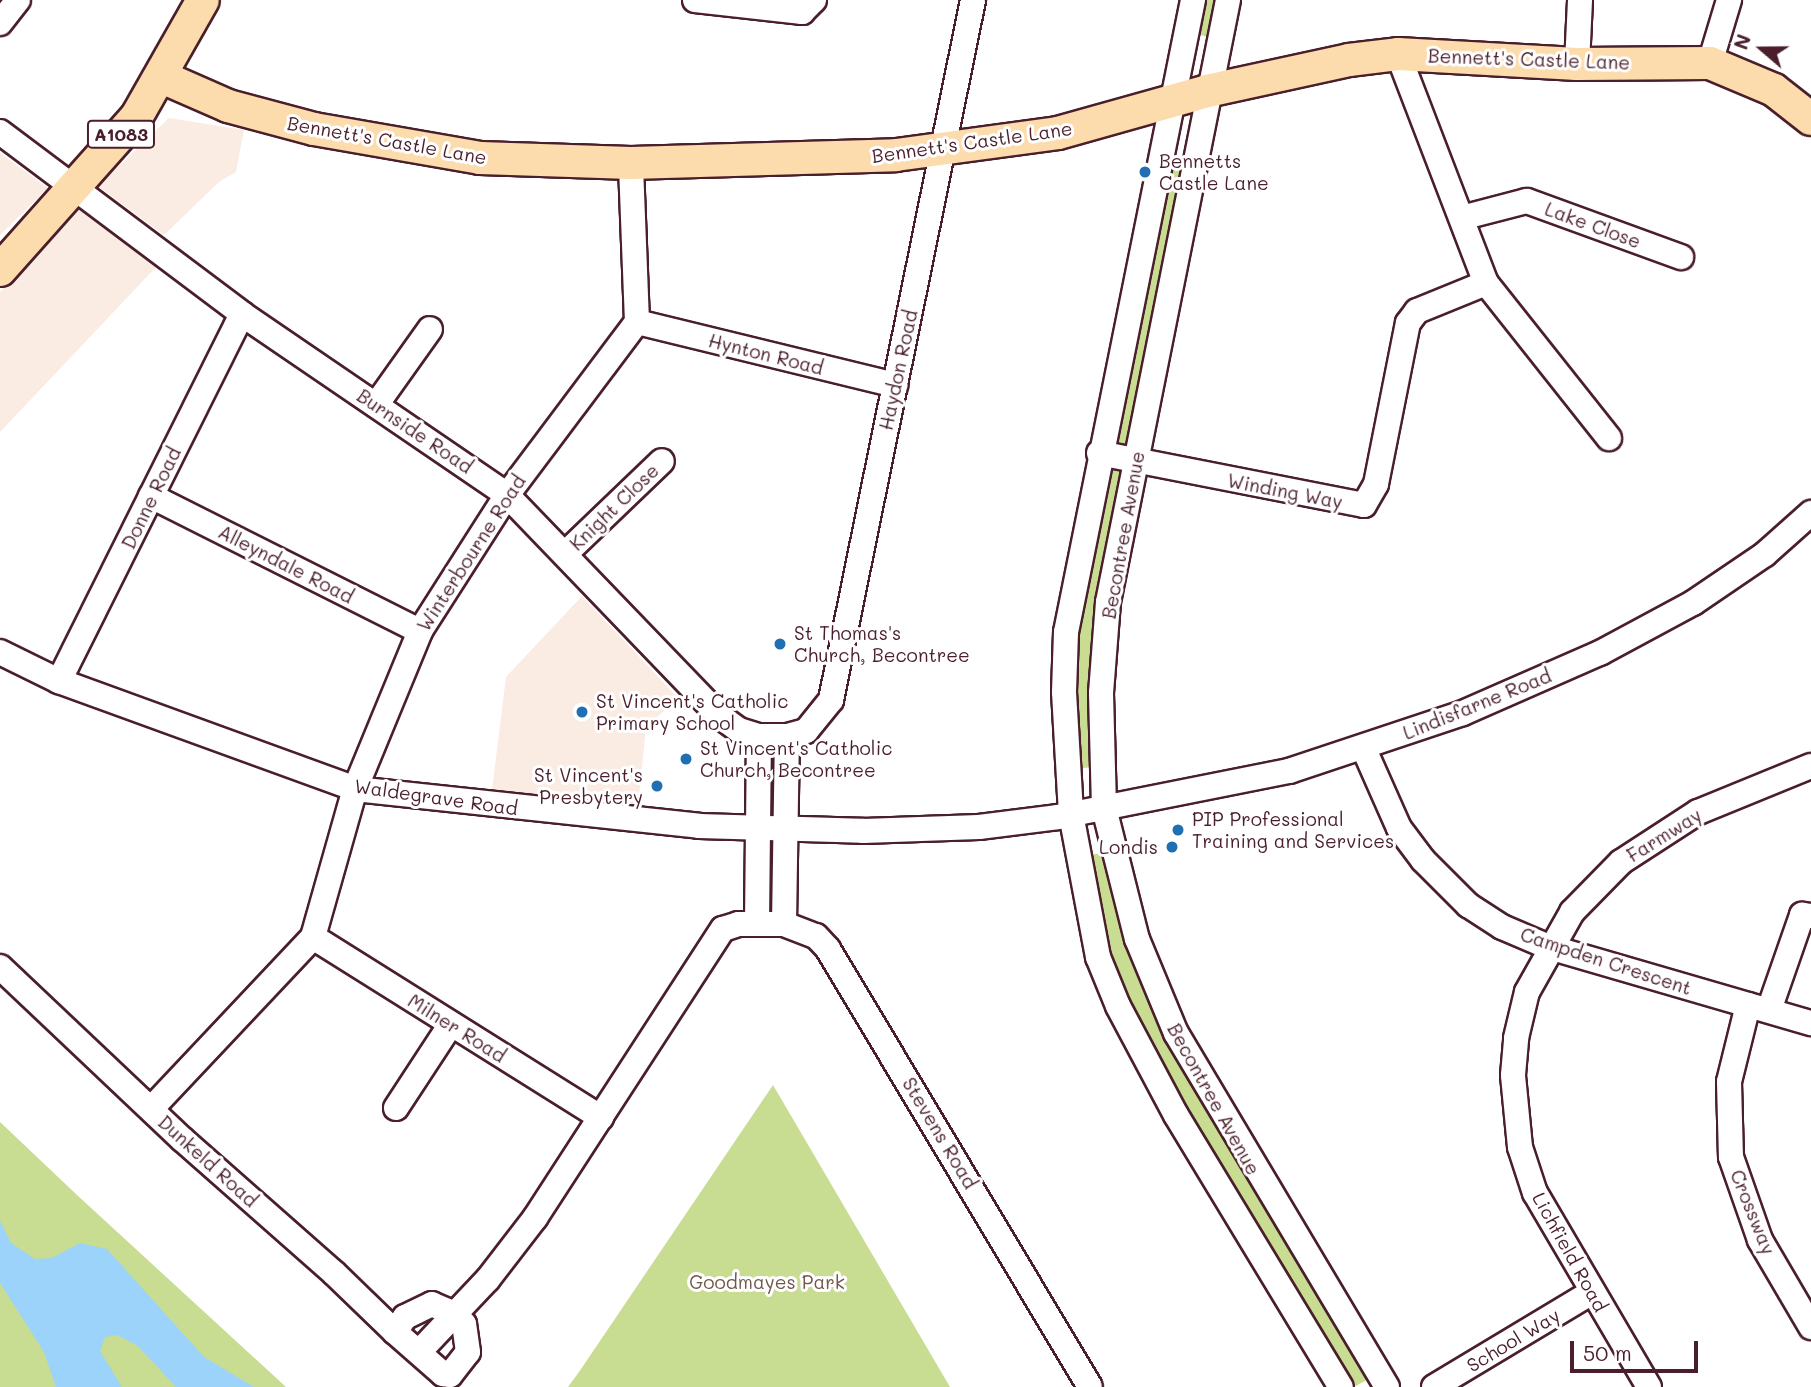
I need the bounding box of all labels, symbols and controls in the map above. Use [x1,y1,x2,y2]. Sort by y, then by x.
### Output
north arrow [1727,14,1797,84]
text: N [1728,31,1756,53]
street label: Bennett's Castle Lane [1427,44,1631,74]
street label: Bennett's Castle Lane [285,111,489,169]
street label: Bennett's Castle Lane [870,117,1074,167]
road number: A1083 [86,119,156,148]
place label: Bennetts Castle Lane [1159,150,1269,194]
marker: Bennetts Castle Lane [1137,164,1153,180]
street label: Lake Close [1542,197,1644,253]
street label: Haydon Road [874,308,922,432]
street label: Hynton Road [706,329,826,379]
street label: Burnside Road [353,384,477,478]
street label: Donne Road [117,443,185,553]
street label: Becontree Avenue [1097,449,1149,621]
street label: Knight Close [565,459,663,555]
street label: Winding Way [1225,469,1345,513]
street label: Winterbourne Road [412,471,530,635]
street label: Alleyndale Road [215,520,357,608]
place label: St Thomas's Church, Becontree [794,622,970,666]
marker: St Thomas's Church, Becontree [772,636,788,652]
street label: Lindisfarne Road [1400,664,1554,744]
place label: St Vincent's Catholic Primary School [596,690,789,734]
marker: St Vincent's Catholic Primary School [574,704,590,720]
place label: St Vincent's Catholic Church, Becontree [700,737,893,781]
marker: St Vincent's Catholic Church, Becontree [678,751,694,767]
place label: St Vincent's Presbytery [534,764,643,808]
street label: Waldegrave Road [353,774,519,820]
marker: St Vincent's Presbytery [649,778,665,794]
street label: Farmway [1622,803,1706,867]
place label: PIP Professional Training and Services [1192,808,1394,852]
marker: PIP Professional Training and Services [1170,822,1186,838]
place label: Londis [1099,836,1158,858]
marker: Londis [1164,839,1180,855]
street label: Campden Crescent [1518,923,1694,999]
street label: Milner Road [404,989,510,1067]
street label: Becontree Avenue [1163,1019,1265,1179]
street label: Stevens Road [898,1073,982,1193]
street label: Dunkeld Road [154,1110,262,1212]
street label: Crossway [1726,1166,1780,1258]
street label: Lichfield Road [1528,1188,1612,1316]
park label: Goodmayes Park [689,1271,845,1293]
street label: School Way [1462,1303,1564,1377]
scale bar [1573,1328,1701,1372]
text: 50 m [1583,1339,1632,1366]

